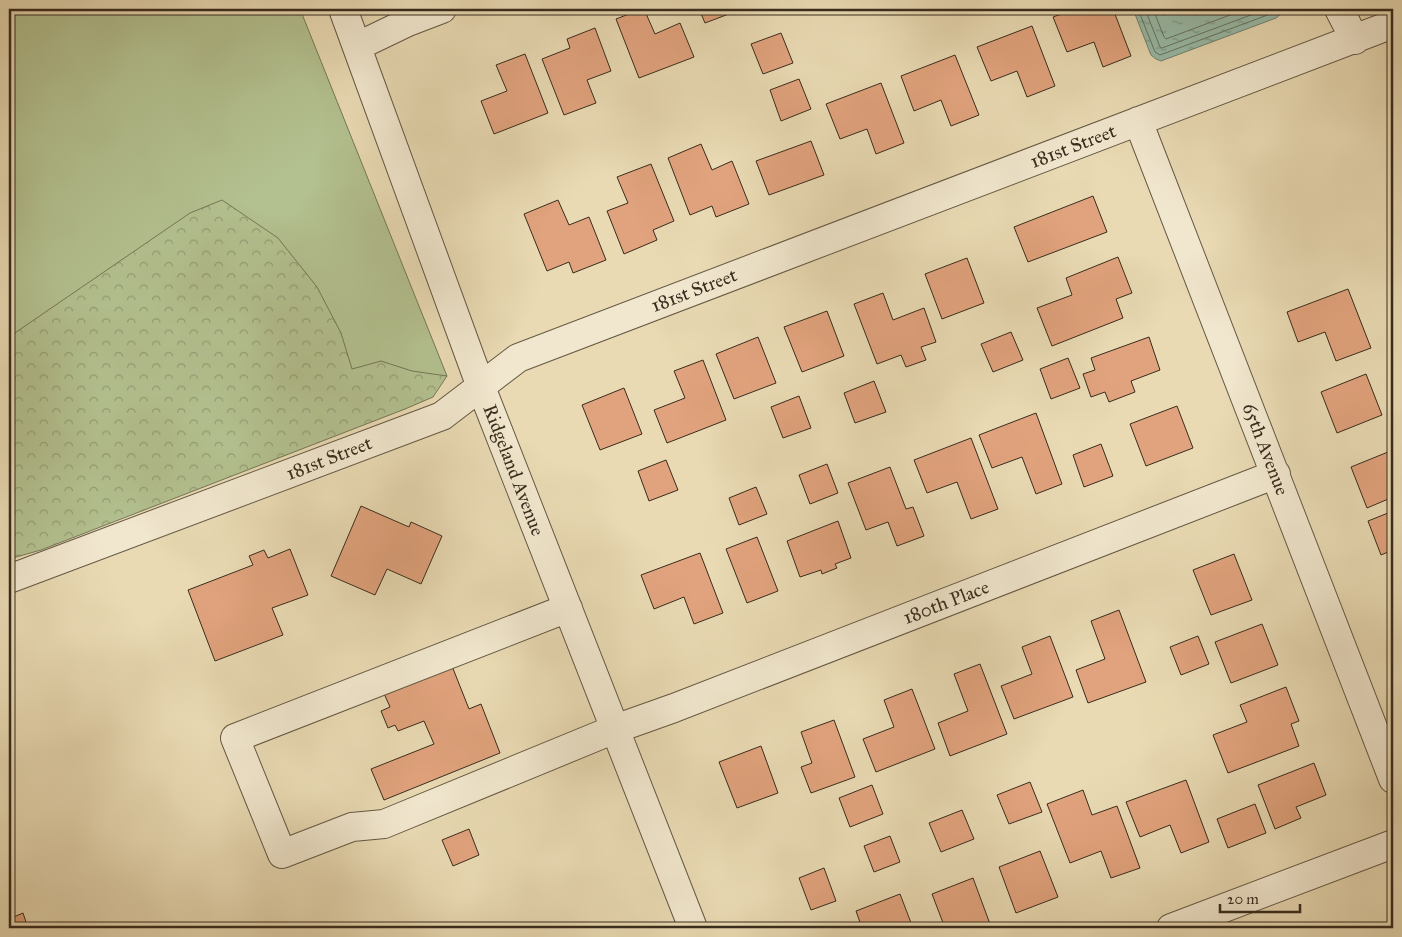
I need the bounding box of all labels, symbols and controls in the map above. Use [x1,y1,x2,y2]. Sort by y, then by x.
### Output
street label: 181st Street [1027,119,1119,173]
street label: 181st Street [648,263,740,317]
street label: 65th Avenue [1238,400,1294,498]
street label: Ridgeland Avenue [477,401,550,539]
street label: 181st Street [283,431,375,485]
street label: 180th Place [900,575,992,629]
scale bar [1220,882,1300,914]
text: 20 m [1227,890,1259,908]

